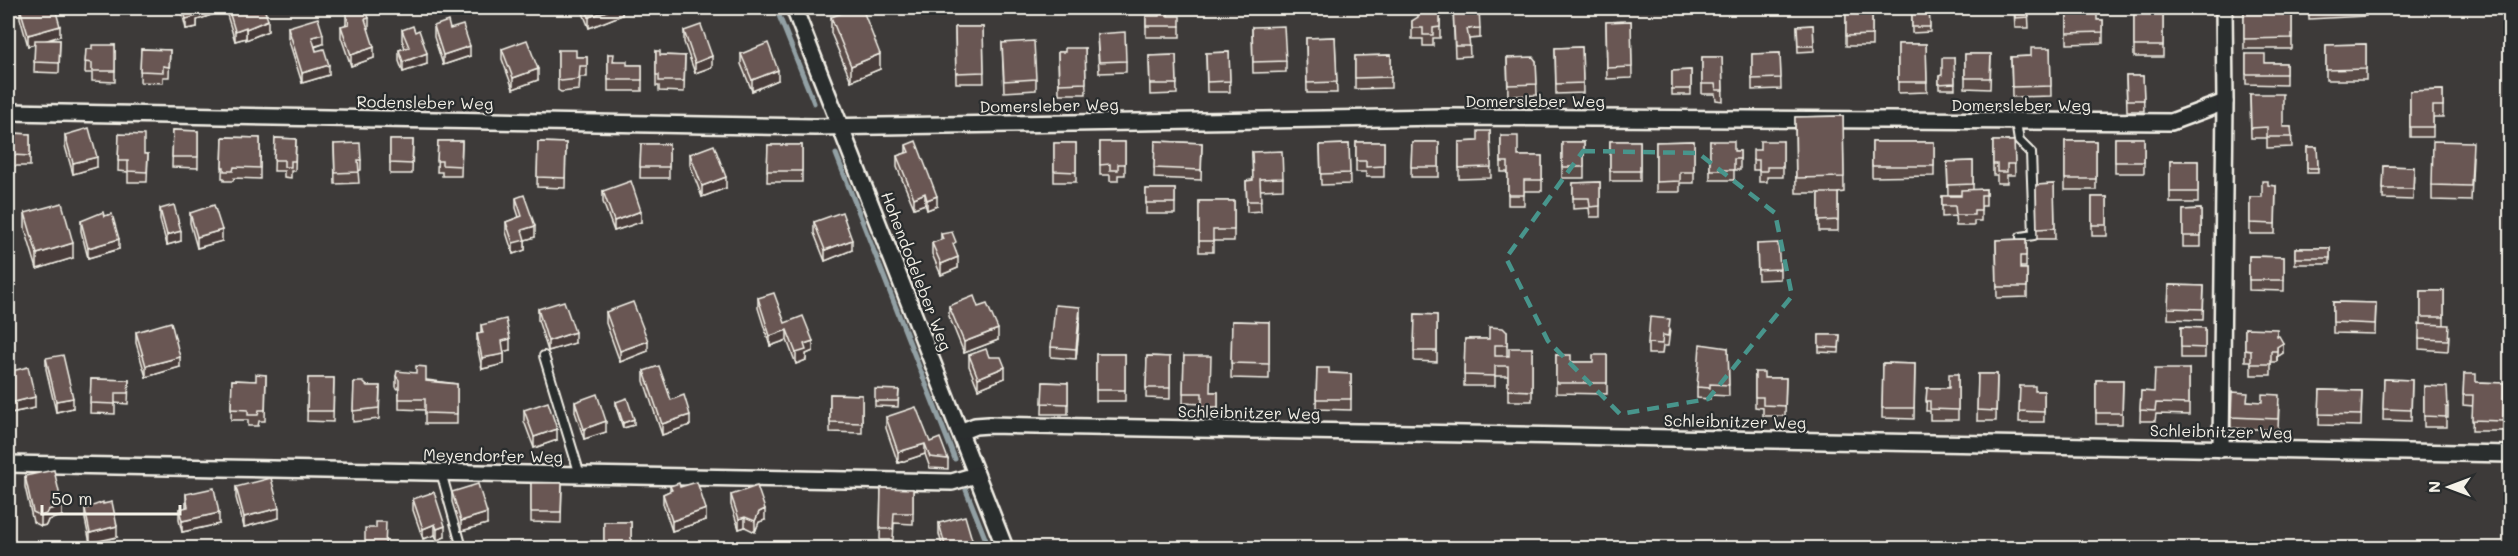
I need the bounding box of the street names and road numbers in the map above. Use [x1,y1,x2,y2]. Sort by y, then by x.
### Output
street label: Rodensleber Weg [356,90,494,114]
street label: Domersleber Weg [1465,90,1605,111]
street label: Domersleber Weg [979,93,1119,117]
street label: Domersleber Weg [1951,94,2091,115]
street label: Hohendodeleber Weg [877,188,957,354]
street label: Schleibnitzer Weg [1178,400,1320,424]
street label: Schleibnitzer Weg [1664,409,1806,433]
street label: Schleibnitzer Weg [2150,419,2292,443]
street label: Meyendorfer Weg [423,443,563,467]

